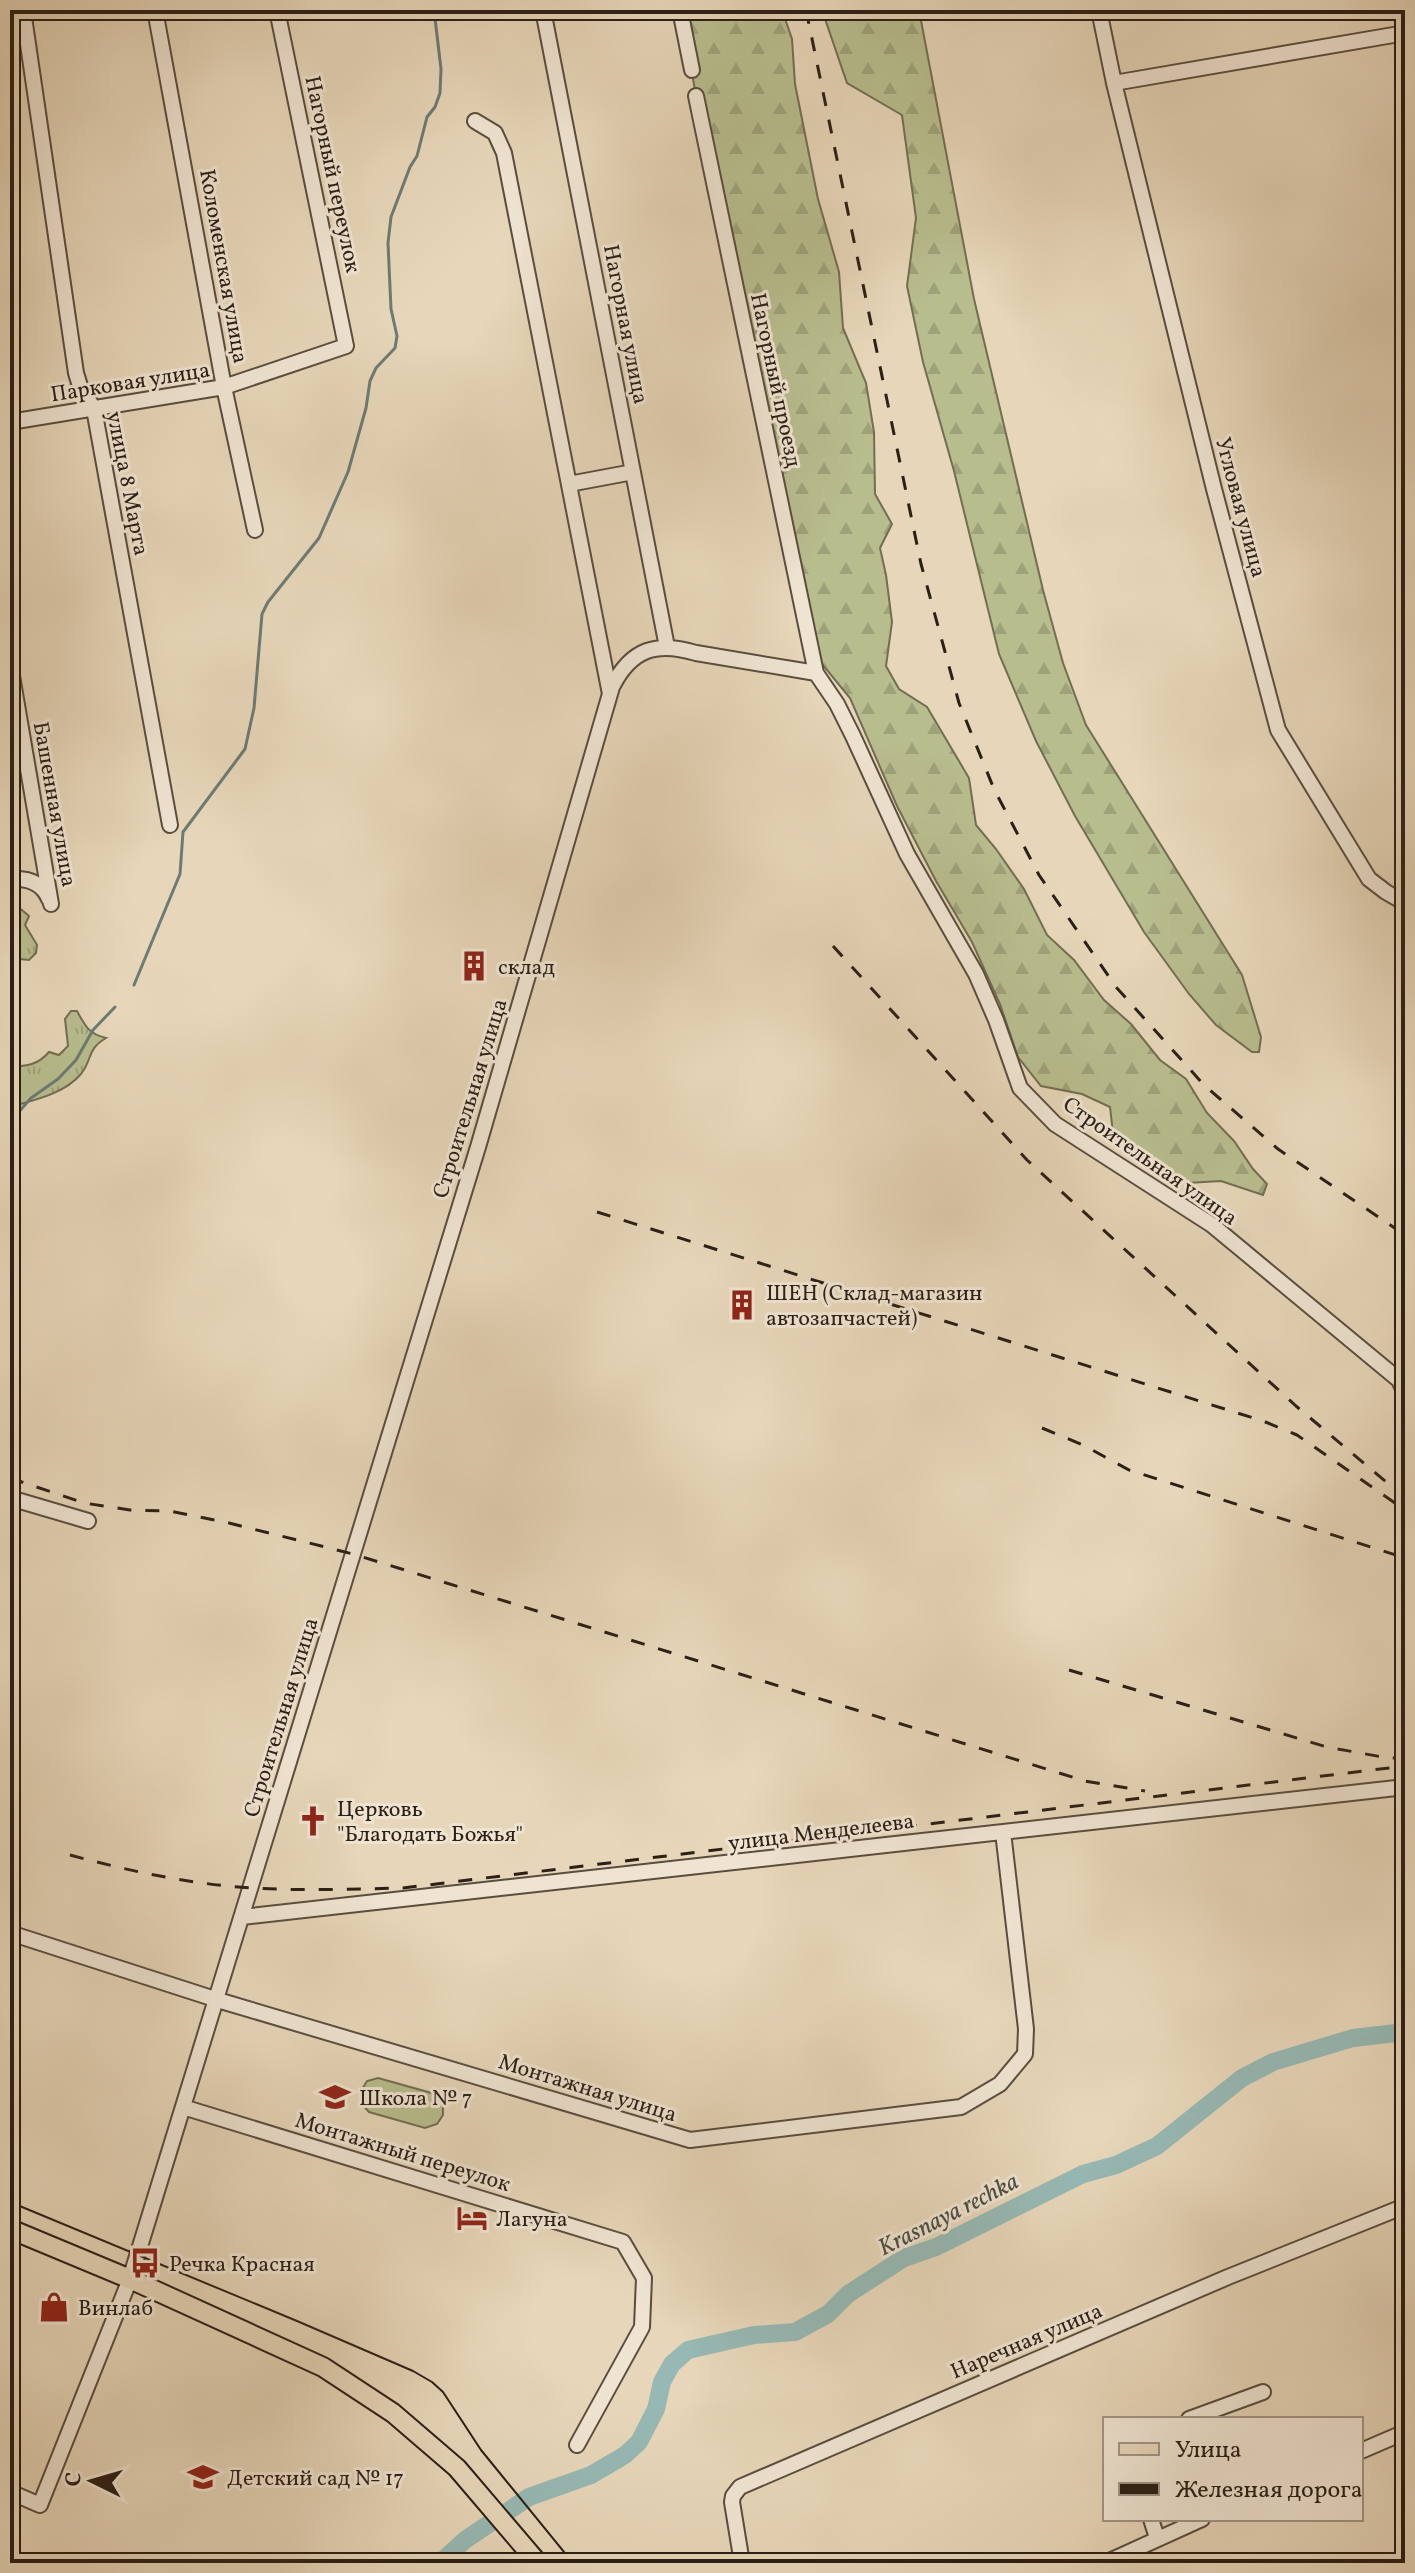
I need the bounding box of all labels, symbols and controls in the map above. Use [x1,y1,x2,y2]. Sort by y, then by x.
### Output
street label: Нагорный переулок [296,73,368,276]
street label: Коломенская улица [190,167,255,366]
street label: Нагорная улица [594,242,655,407]
street label: Нагорный проезд [741,290,808,471]
street label: Парковая улица [49,356,212,411]
street label: улица 8 Марта [97,409,156,558]
street label: Угловая улица [1206,434,1273,581]
street label: Башенная улица [24,719,83,890]
building icon: склад [457,949,491,983]
place label: склад [498,953,556,984]
street label: Строительная улица [426,995,517,1202]
street label: Строительная улица [1056,1090,1243,1234]
place label: ШЕН (Склад-магазин автозапчастей) [766,1279,982,1335]
building icon: ШЕН (Склад-магазин автозапчастей) [725,1288,759,1322]
street label: Строительная улица [237,1614,328,1821]
place label: Церковь "Благодать Божья" [337,1795,523,1851]
church icon: Церковь "Благодать Божья" [296,1804,330,1838]
street label: улица Менделеева [726,1807,916,1860]
street label: Монтажная улица [494,2048,680,2131]
school or university icon: Школа № 7 [318,2080,352,2114]
place label: Школа № 7 [359,2084,472,2115]
street label: Монтажный переулок [291,2106,514,2201]
water label: Krasnaya rechka [873,2166,1025,2266]
hotel icon: Лагуна [455,2201,489,2235]
place label: Лагуна [496,2205,568,2236]
bus stop icon: Речка Красная [128,2246,162,2280]
place label: Речка Красная [169,2250,315,2281]
shop icon: Винлаб [37,2290,71,2324]
place label: Винлаб [78,2294,153,2325]
street label: Наречная улица [946,2296,1108,2388]
legend [1103,2417,1363,2521]
text: Улица [1175,2434,1242,2468]
north arrow [52,2441,132,2521]
school or university icon: Детский сад № 17 [186,2460,220,2494]
place label: Детский сад № 17 [227,2464,404,2495]
text: С [59,2471,91,2488]
text: Железная дорога [1175,2474,1363,2508]

